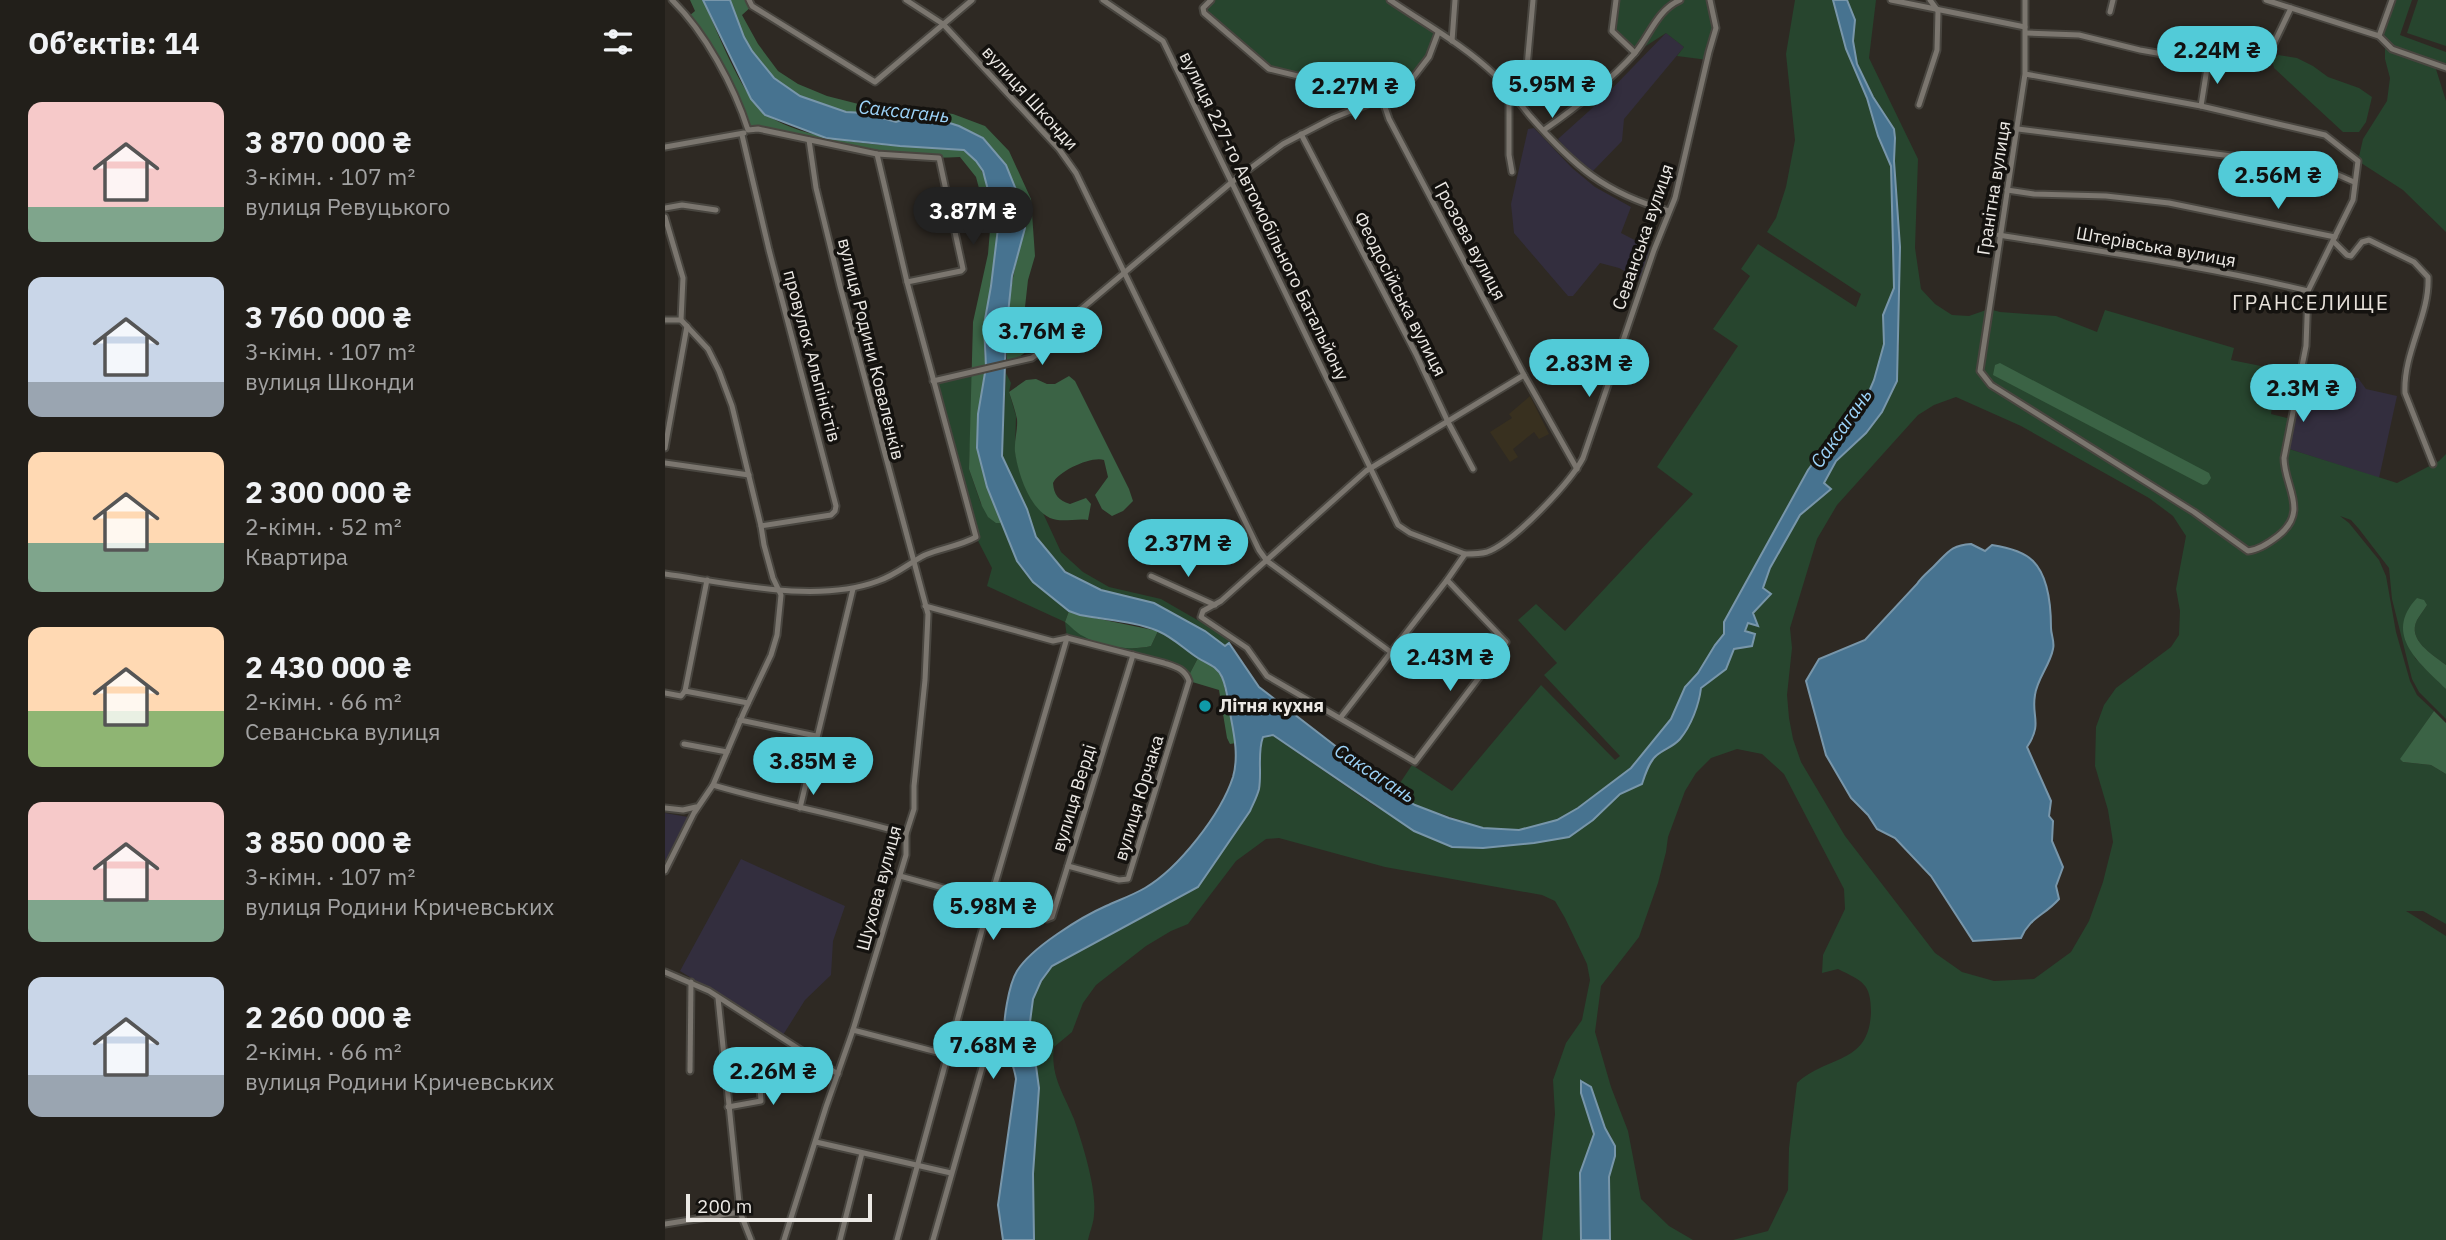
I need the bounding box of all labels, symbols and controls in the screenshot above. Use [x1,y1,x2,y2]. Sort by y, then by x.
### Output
text: Об’єктів: 14 [28,23,200,62]
icon: filters [599,23,637,61]
pin: 2.24M ₴ [2152,27,2282,86]
text: 2.24M ₴ [2173,34,2261,64]
street label: вулиця Шконди [977,41,1083,155]
street label: вулиця 227-го Автомобільного Батальйону [1175,48,1354,384]
pin: 5.95M ₴ [1487,60,1617,120]
pin: 2.27M ₴ [1290,62,1420,122]
text: 5.95M ₴ [1508,68,1596,98]
text: 2.27M ₴ [1311,70,1399,100]
water label: Саксагань [857,94,951,128]
street label: Гранітна вулиця [1972,119,2015,257]
text: 3 870 000 ₴ [245,122,412,161]
icon: home [84,130,168,214]
pin: 2.56M ₴ [2213,152,2343,211]
text: 2.56M ₴ [2234,159,2322,189]
text: 3-кімн. · 107 m² [245,161,415,191]
street label: Севанська вулиця [1607,161,1678,313]
street label: Грозова вулиця [1430,178,1511,304]
pin: 3.87M ₴ [908,188,1038,247]
text: вулиця Ревуцького [245,191,450,221]
text: 3.87M ₴ [929,195,1017,225]
street label: Феодосійська вулиця [1349,208,1452,380]
street label: Штерівська вулиця [2074,221,2238,272]
street label: вулиця Родини Коваленків [833,236,910,462]
street label: провулок Альпіністів [778,267,847,444]
district label: ГРАНСЕЛИЩЕ [2232,288,2390,316]
text: 3 760 000 ₴ [245,297,412,336]
icon: home [84,305,168,389]
pin: 3.76M ₴ [977,308,1107,367]
text: 3.76M ₴ [998,315,1086,345]
text: 3-кімн. · 107 m² [245,336,415,366]
pin: 2.83M ₴ [1524,340,1654,399]
text: 2.83M ₴ [1545,347,1633,377]
pin: 2.3M ₴ [2246,364,2360,424]
text: вулиця Шконди [245,366,415,396]
text: 2.3M ₴ [2266,372,2340,402]
water label: Саксагань [1805,384,1877,472]
text: 2 300 000 ₴ [245,472,412,511]
icon: home [84,480,168,564]
text: 2-кімн. · 52 m² [245,511,402,541]
pin: 2.37M ₴ [1123,520,1253,579]
text: 2.37M ₴ [1144,527,1232,557]
text: Квартира [245,541,348,571]
pin: 2.43M ₴ [1385,634,1515,693]
text: 2.43M ₴ [1406,641,1494,671]
text: 2 430 000 ₴ [245,647,412,686]
icon: home [84,655,168,739]
text: 2-кімн. · 66 m² [245,686,402,716]
place label: Літня кухня [1219,694,1324,717]
marker: Літня кухня [1197,698,1213,714]
text: Севанська вулиця [245,716,440,746]
street label: вулиця Юрчака [1108,732,1169,864]
pin: 3.85M ₴ [748,738,878,797]
water label: Саксагань [1330,738,1420,808]
street label: вулиця Верді [1046,741,1101,854]
text: 3.85M ₴ [769,745,857,775]
text: 3 850 000 ₴ [245,822,412,861]
street label: Шухова вулиця [851,823,906,953]
icon: home [84,830,168,914]
text: 3-кімн. · 107 m² [245,861,415,891]
pin: 5.98M ₴ [928,883,1058,942]
text: 5.98M ₴ [949,890,1037,920]
text: вулиця Родини Кричевських [245,891,554,921]
text: 2 260 000 ₴ [245,997,412,1036]
icon: home [84,1005,168,1089]
pin: 7.68M ₴ [928,1021,1058,1081]
text: 7.68M ₴ [949,1029,1037,1059]
text: 2-кімн. · 66 m² [245,1036,402,1066]
pin: 2.26M ₴ [708,1048,838,1107]
text: 2.26M ₴ [729,1055,817,1085]
text: вулиця Родини Кричевських [245,1066,554,1096]
scale bar [686,1191,871,1223]
text: 200 m [697,1194,752,1218]

